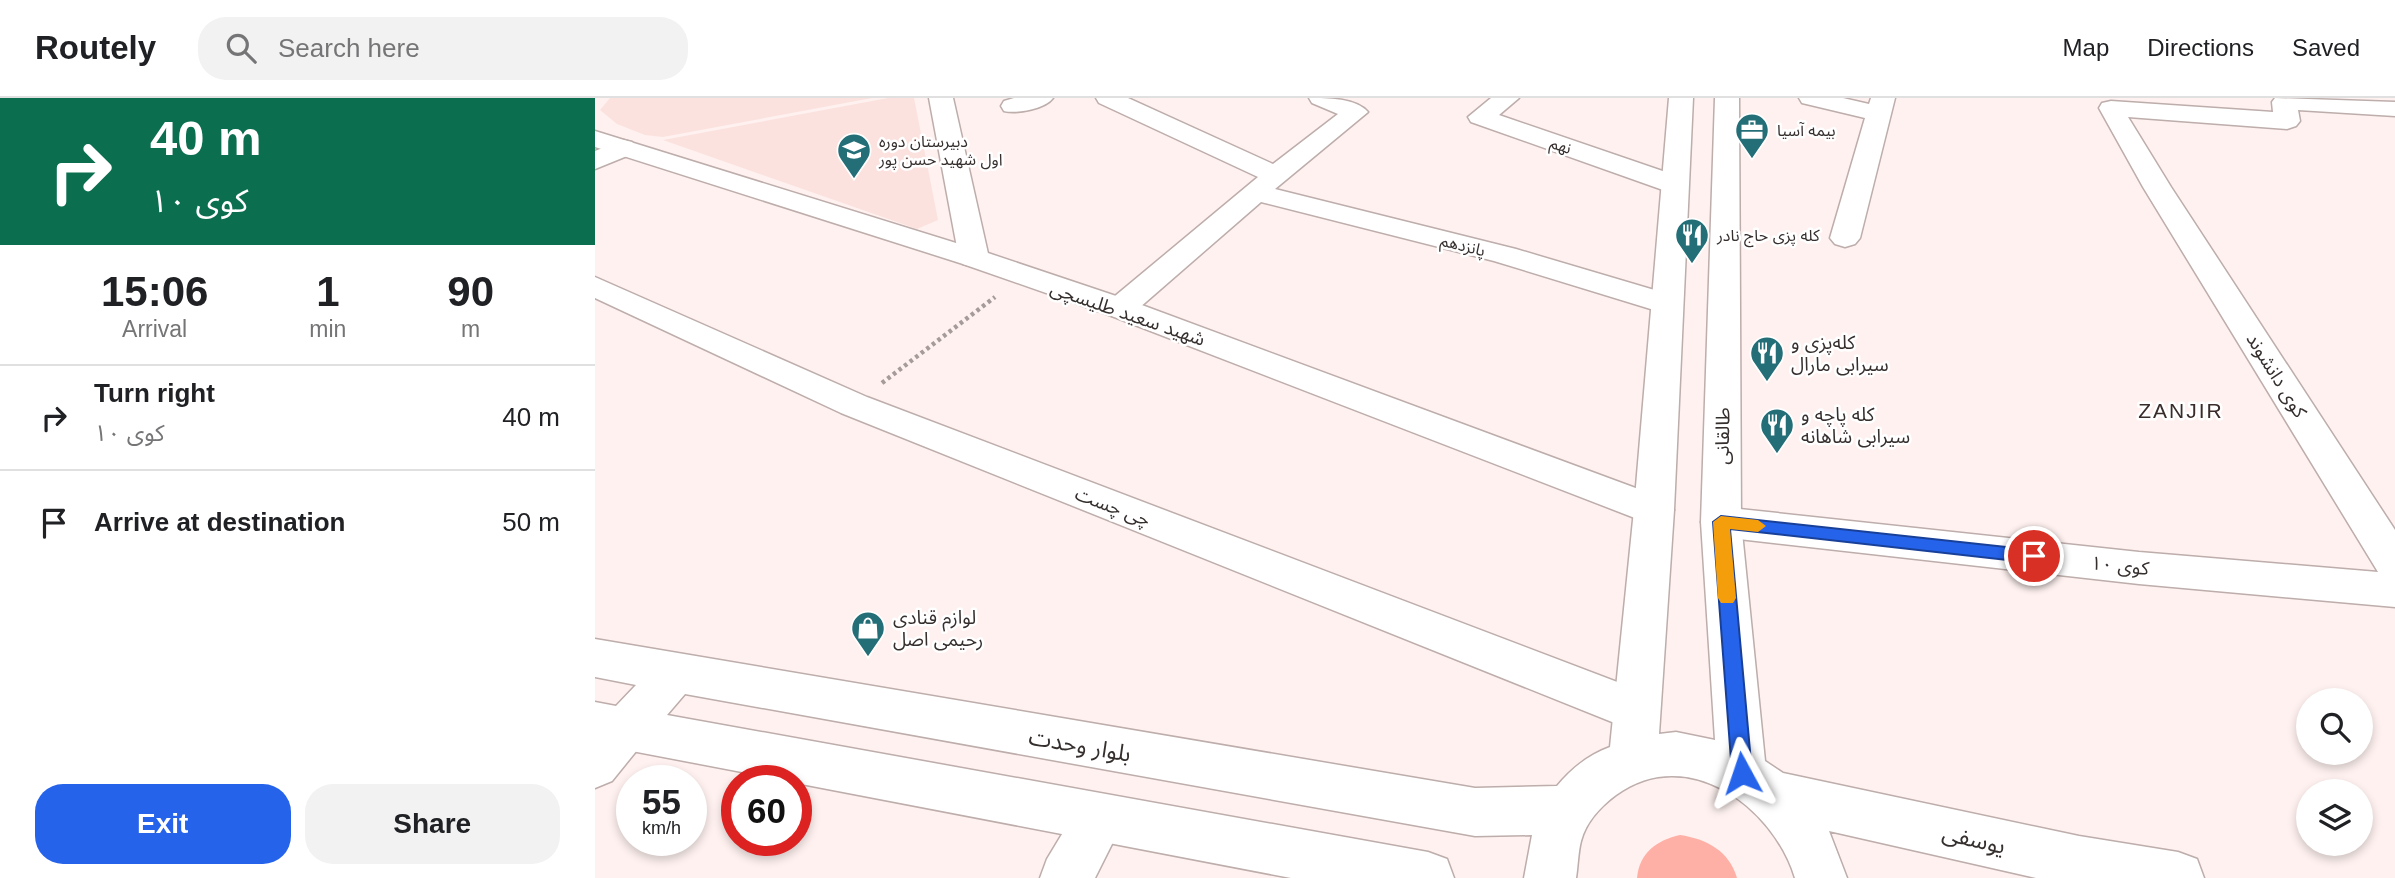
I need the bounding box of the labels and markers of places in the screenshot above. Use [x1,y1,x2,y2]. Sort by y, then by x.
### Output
office icon: بیمه آسیا [1733,111,1771,160]
place label: بیمه آسیا [1777,122,1836,139]
school or university icon: دبیرستان دوره اول شهید حسن پور [835,131,873,180]
place label: دبیرستان دوره اول شهید حسن پور [878,133,1002,170]
restaurant icon: کله پزى حاج نادر [1673,216,1711,265]
place label: کله پزى حاج نادر [1716,227,1820,248]
place label: کله‌پزی و سیرابی مارال [1791,332,1889,376]
restaurant icon: کله‌پزی و سیرابی مارال [1748,334,1786,383]
place label: کله پاچه و سیرابی شاهانه [1801,404,1910,448]
restaurant icon: کله پاچه و سیرابی شاهانه [1758,406,1796,455]
pin [2004,526,2064,586]
place label: لوازم قنادی رحیمی اصل [893,607,983,651]
shop icon: لوازم قنادی رحیمی اصل [849,609,887,658]

